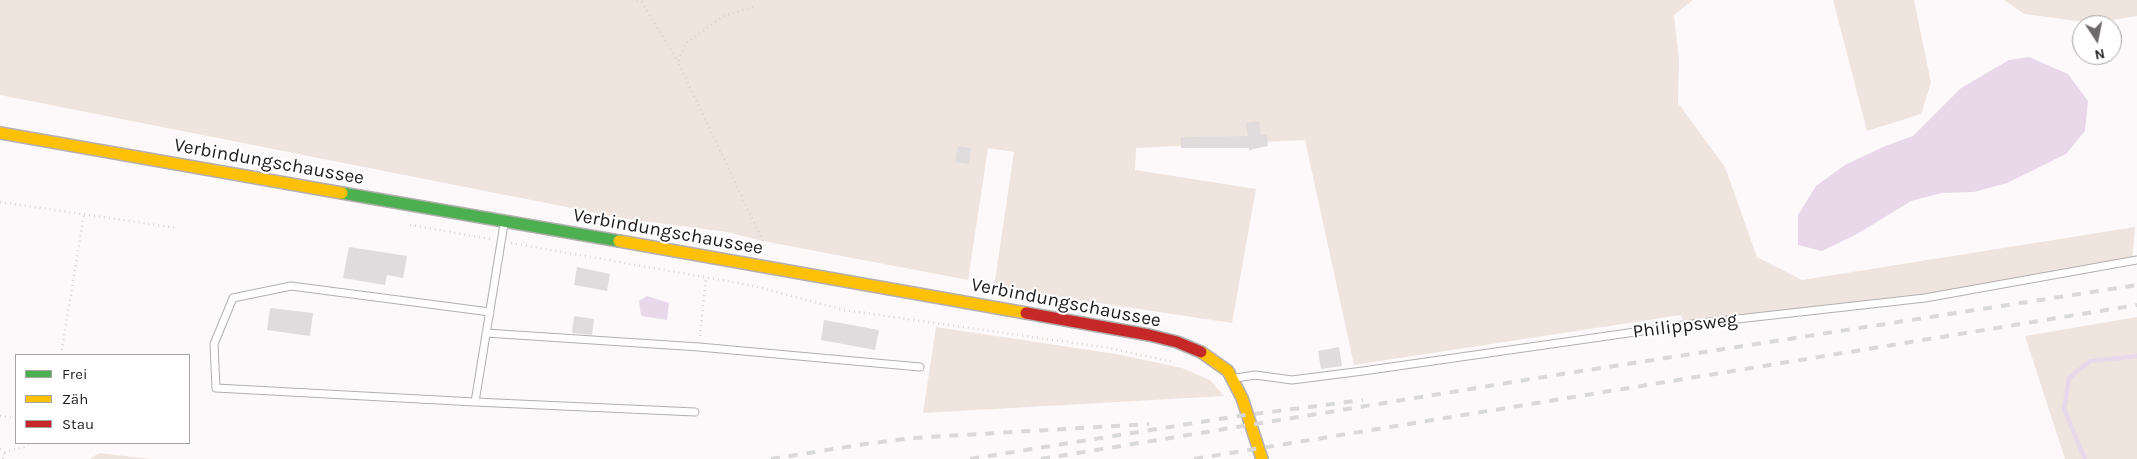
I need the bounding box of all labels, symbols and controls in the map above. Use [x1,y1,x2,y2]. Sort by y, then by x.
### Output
north arrow [2072,15,2122,65]
text: N [2093,45,2106,64]
street label: Verbindungschaussee [172,134,366,190]
street label: Verbindungschaussee [571,204,765,260]
street label: Verbindungschaussee [969,273,1163,333]
street label: Philippsweg [1631,308,1739,344]
legend [15,354,190,444]
text: Frei [62,365,87,383]
text: Zäh [62,390,88,408]
text: Stau [62,415,94,433]

